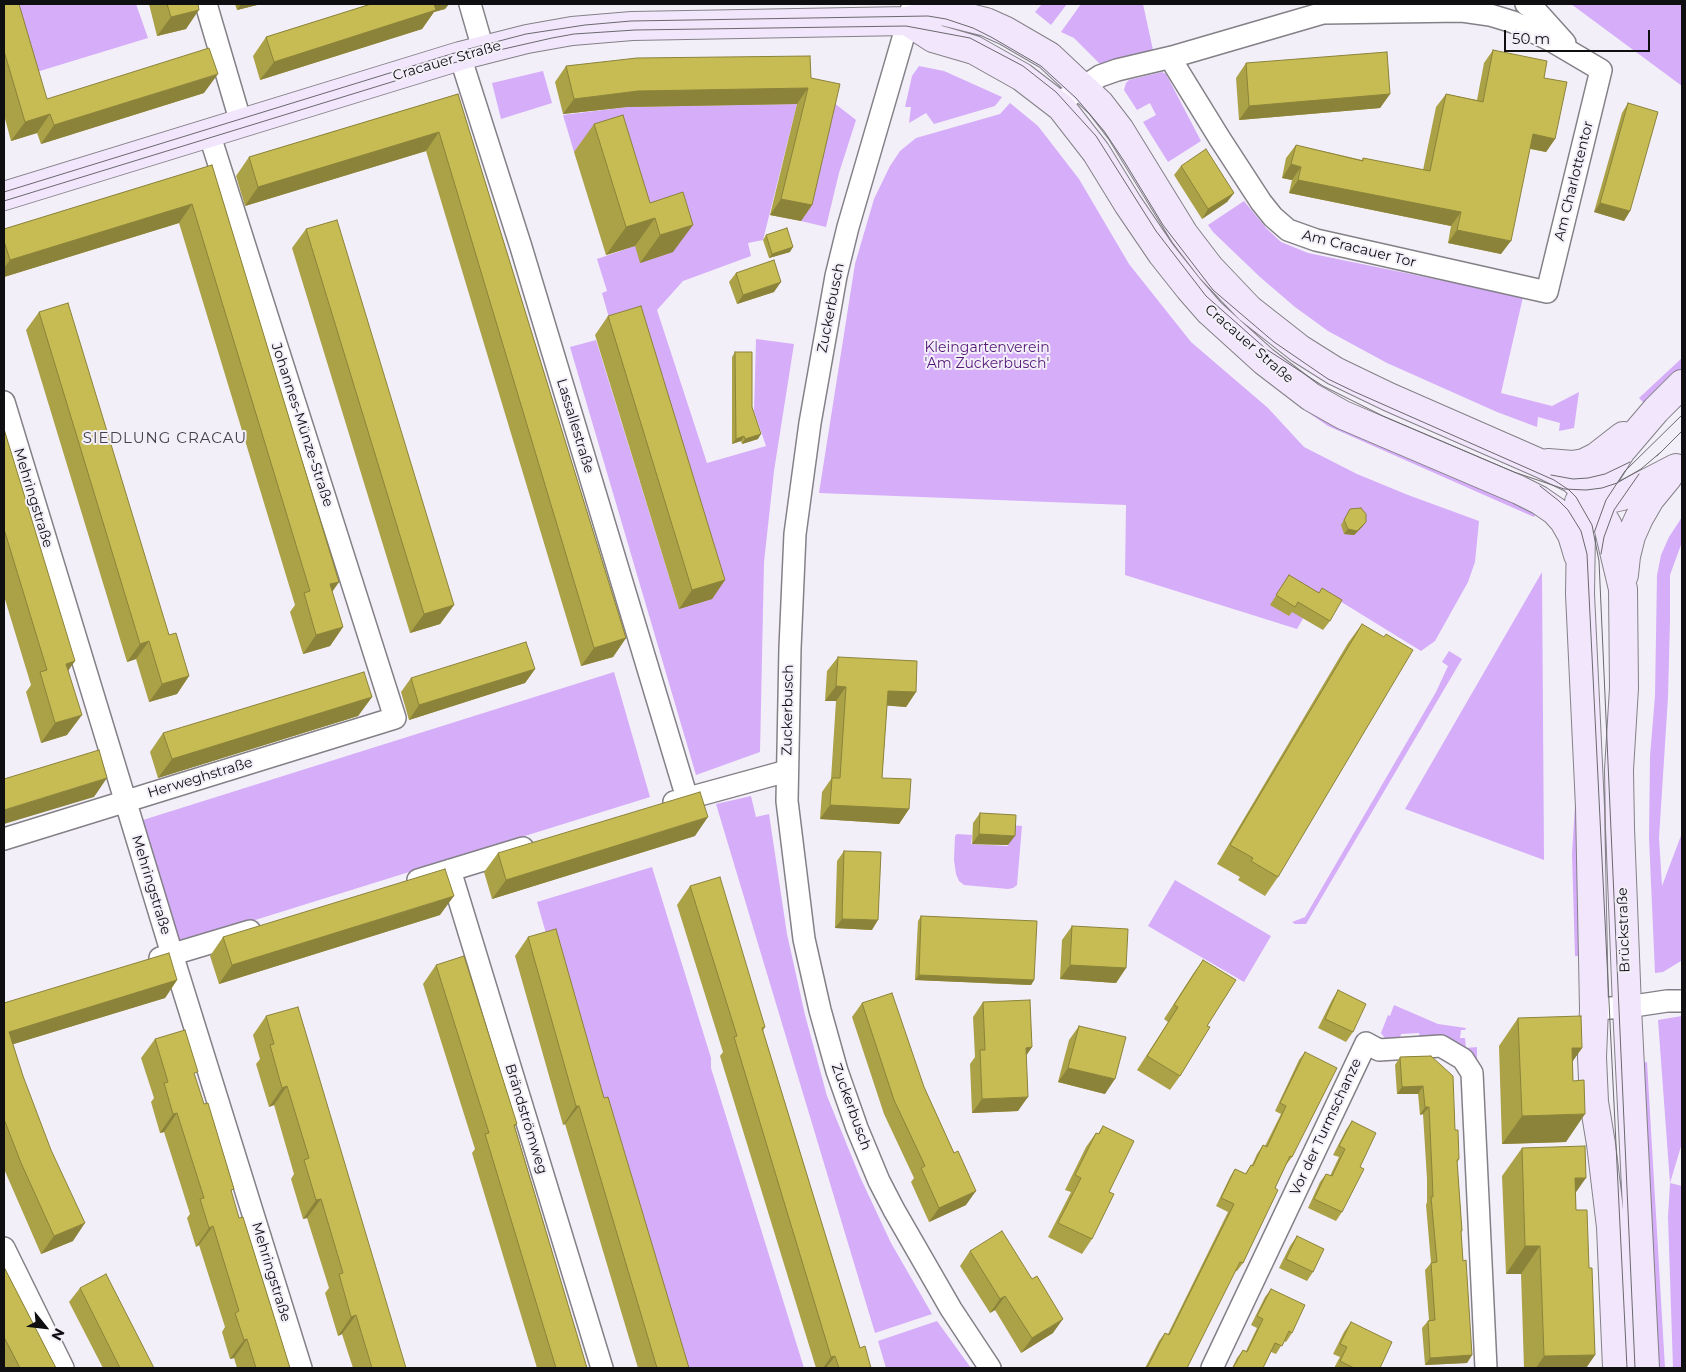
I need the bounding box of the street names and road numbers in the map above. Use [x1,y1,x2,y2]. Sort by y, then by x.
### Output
street label: Cracauer Straße [391,38,503,84]
street label: Am Charlottentor [1551,119,1597,243]
street label: Am Cracauer Tor [1300,227,1418,271]
street label: Zuckerbusch [814,262,848,354]
street label: Cracauer Straße [1201,301,1297,387]
street label: Johannes-Münze-Straße [268,341,336,509]
street label: Lassallestraße [553,377,597,475]
street label: Mehringstraße [10,446,56,550]
street label: Zuckerbusch [779,664,797,756]
street label: Herweghstraße [145,754,255,802]
street label: Mehringstraße [128,833,174,937]
street label: Brückstraße [1614,887,1634,973]
street label: Vor der Turmschanze [1287,1056,1365,1198]
street label: Zuckerbusch [828,1061,874,1153]
street label: Brändströmweg [501,1062,551,1176]
street label: Mehringstraße [248,1220,294,1324]

